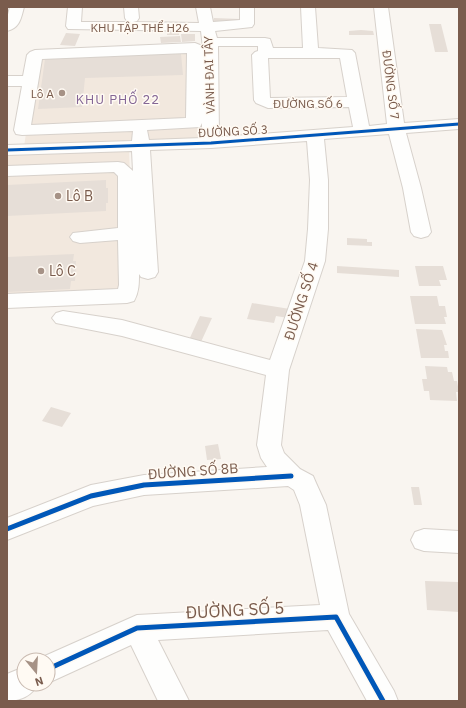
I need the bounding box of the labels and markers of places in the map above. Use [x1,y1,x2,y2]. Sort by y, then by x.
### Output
place label: Lô A [31,86,54,101]
marker: Lô A [57,88,67,98]
place label: Lô B [66,187,93,205]
marker: Lô B [53,191,63,201]
place label: Lô C [49,262,76,280]
marker: Lô C [36,266,46,276]

